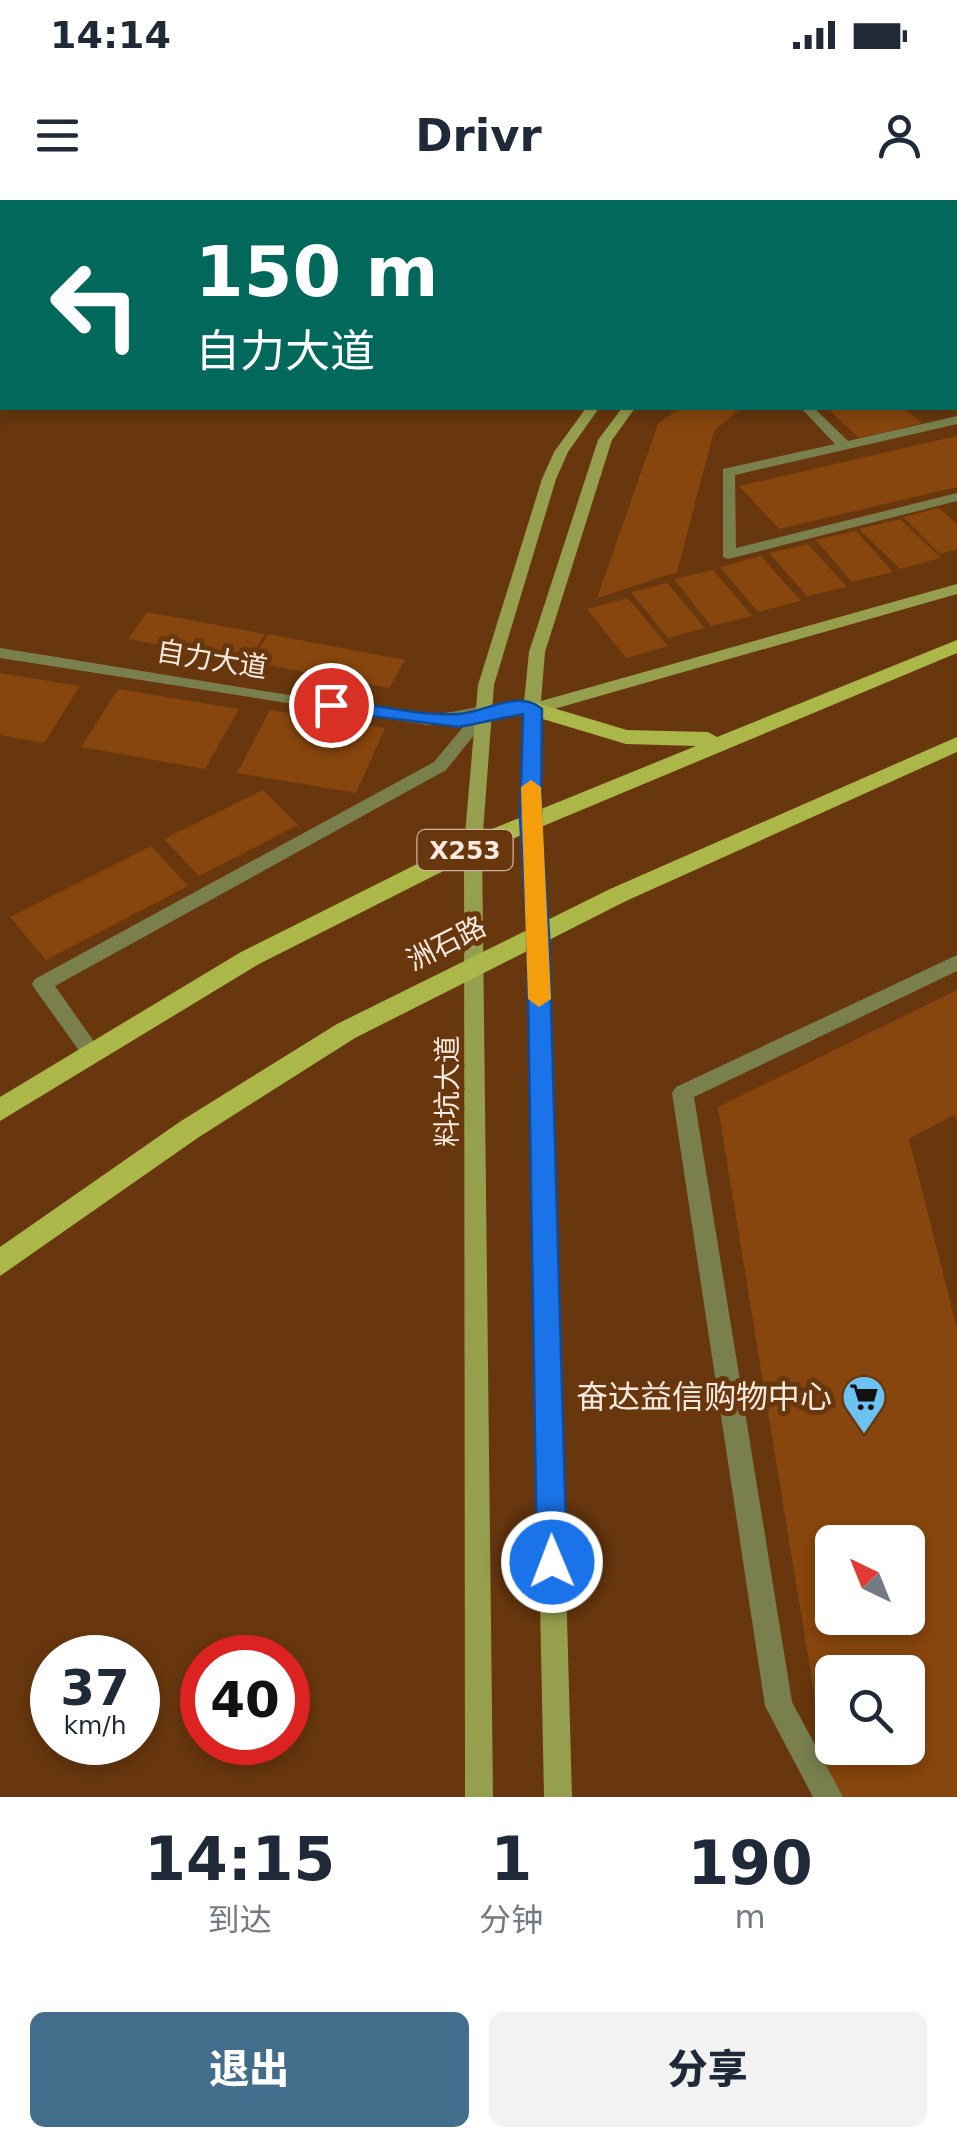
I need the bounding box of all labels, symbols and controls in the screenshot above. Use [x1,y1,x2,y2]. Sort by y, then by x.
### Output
text: 14:14 [50,13,171,57]
icon: menu [30,108,85,163]
icon: person [872,108,927,163]
text: Drivr [415,109,542,162]
text: 150 m [195,231,438,313]
icon: left [30,240,160,370]
text: 自力大道 [195,325,375,378]
street label: 自力大道 [154,634,270,685]
pin [289,663,374,748]
icon: arrive [304,678,359,733]
road number: X253 [418,830,512,870]
street label: 洲石路 [401,910,491,977]
street label: 料坑大道 [431,1035,464,1147]
supermarket icon: 奋达益信购物中心 [841,1374,887,1435]
place label: 奋达益信购物中心 [576,1378,832,1416]
position arrow [500,1510,604,1614]
north arrow [815,1525,925,1635]
map controls [815,1525,925,1765]
speed limit sign: 40 [180,1635,310,1765]
button: search [815,1655,925,1765]
text: 37 [60,1659,130,1717]
text: km/h [63,1711,127,1740]
text: 14:15 [144,1824,335,1894]
text: 1 [490,1824,532,1894]
text: 190 [688,1828,813,1898]
text: m [735,1898,766,1936]
text: 到达 [208,1901,272,1939]
text: 分钟 [479,1901,543,1939]
button: 退出 [30,2012,469,2127]
button: 分享 [489,2012,927,2127]

